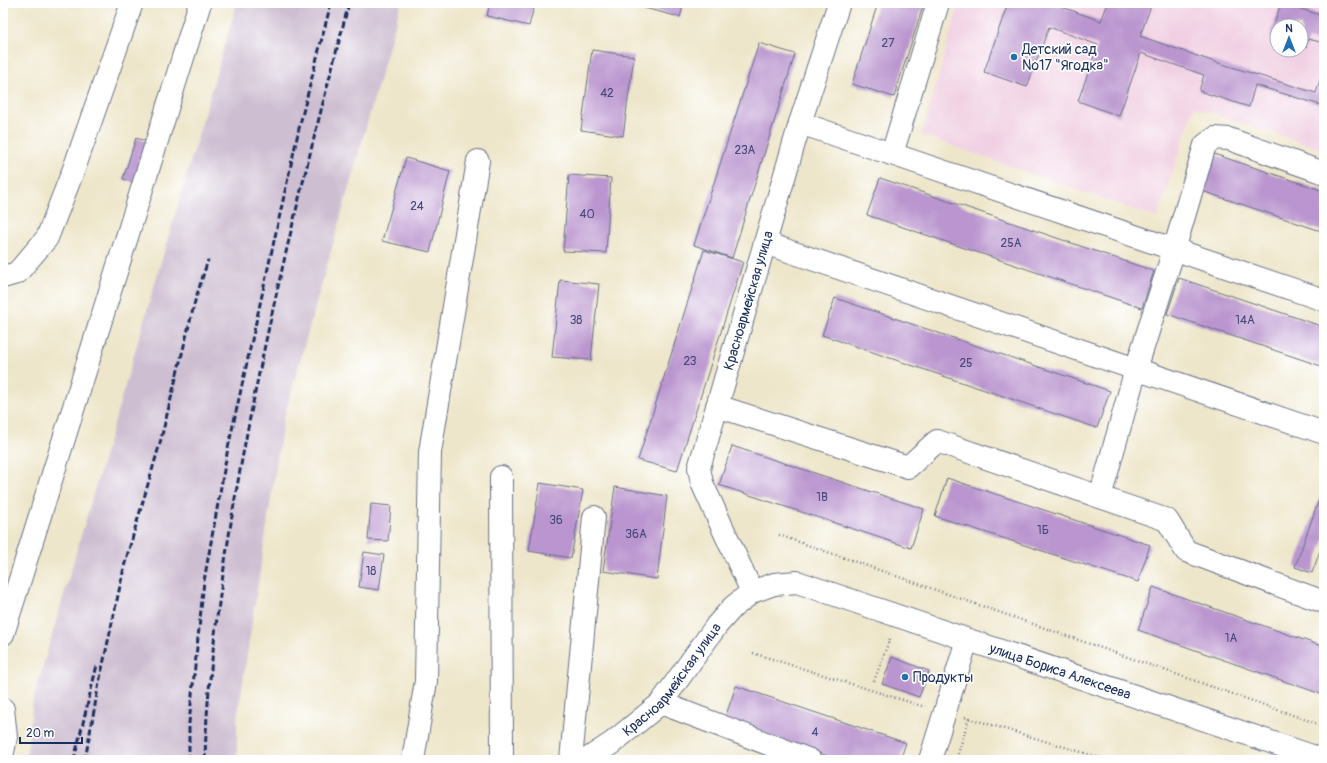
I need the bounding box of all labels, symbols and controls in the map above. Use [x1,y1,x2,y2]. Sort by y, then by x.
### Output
north arrow [1269,18,1309,58]
text: N [1285,22,1293,35]
house number: 27 [881,36,895,51]
place label: Детский сад №17 "Ягодка" [1021,41,1109,74]
marker: Детский сад №17 "Ягодка" [1009,52,1019,62]
house number: 42 [600,86,614,101]
house number: 23А [735,143,756,158]
house number: 24 [410,199,424,214]
house number: 40 [579,207,595,222]
street label: Красноармейская улица [720,229,777,372]
house number: 25А [1000,236,1022,251]
house number: 38 [570,313,582,328]
house number: 14А [1235,313,1255,328]
house number: 23 [683,354,697,369]
house number: 25 [959,356,973,371]
house number: 1В [816,490,828,505]
house number: 36 [549,513,563,528]
house number: 1Б [1037,523,1049,538]
house number: 36А [625,527,647,542]
house number: 18 [366,564,376,579]
street label: Красноармейская улица [619,619,724,740]
house number: 1А [1225,631,1237,646]
street label: улица Бориса Алексеева [986,639,1133,703]
place label: Продукты [913,669,973,686]
marker: Продукты [900,672,910,682]
scale bar [20,719,82,745]
house number: 4 [812,725,819,740]
text: 20 m [26,726,55,741]

